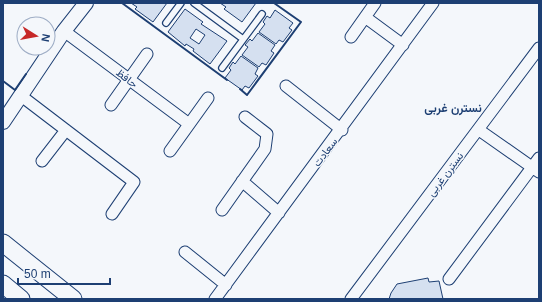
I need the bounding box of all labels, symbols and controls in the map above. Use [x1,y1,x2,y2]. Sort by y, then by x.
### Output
north arrow [16,16,56,56]
text: N [39,33,52,43]
street label: حافظ [114,66,140,90]
district label: نسترن غربی [424,101,482,116]
street label: سعادت [310,135,340,169]
street label: نسترن غربی [425,150,466,199]
scale bar [18,260,110,286]
text: 50 m [24,267,51,281]

